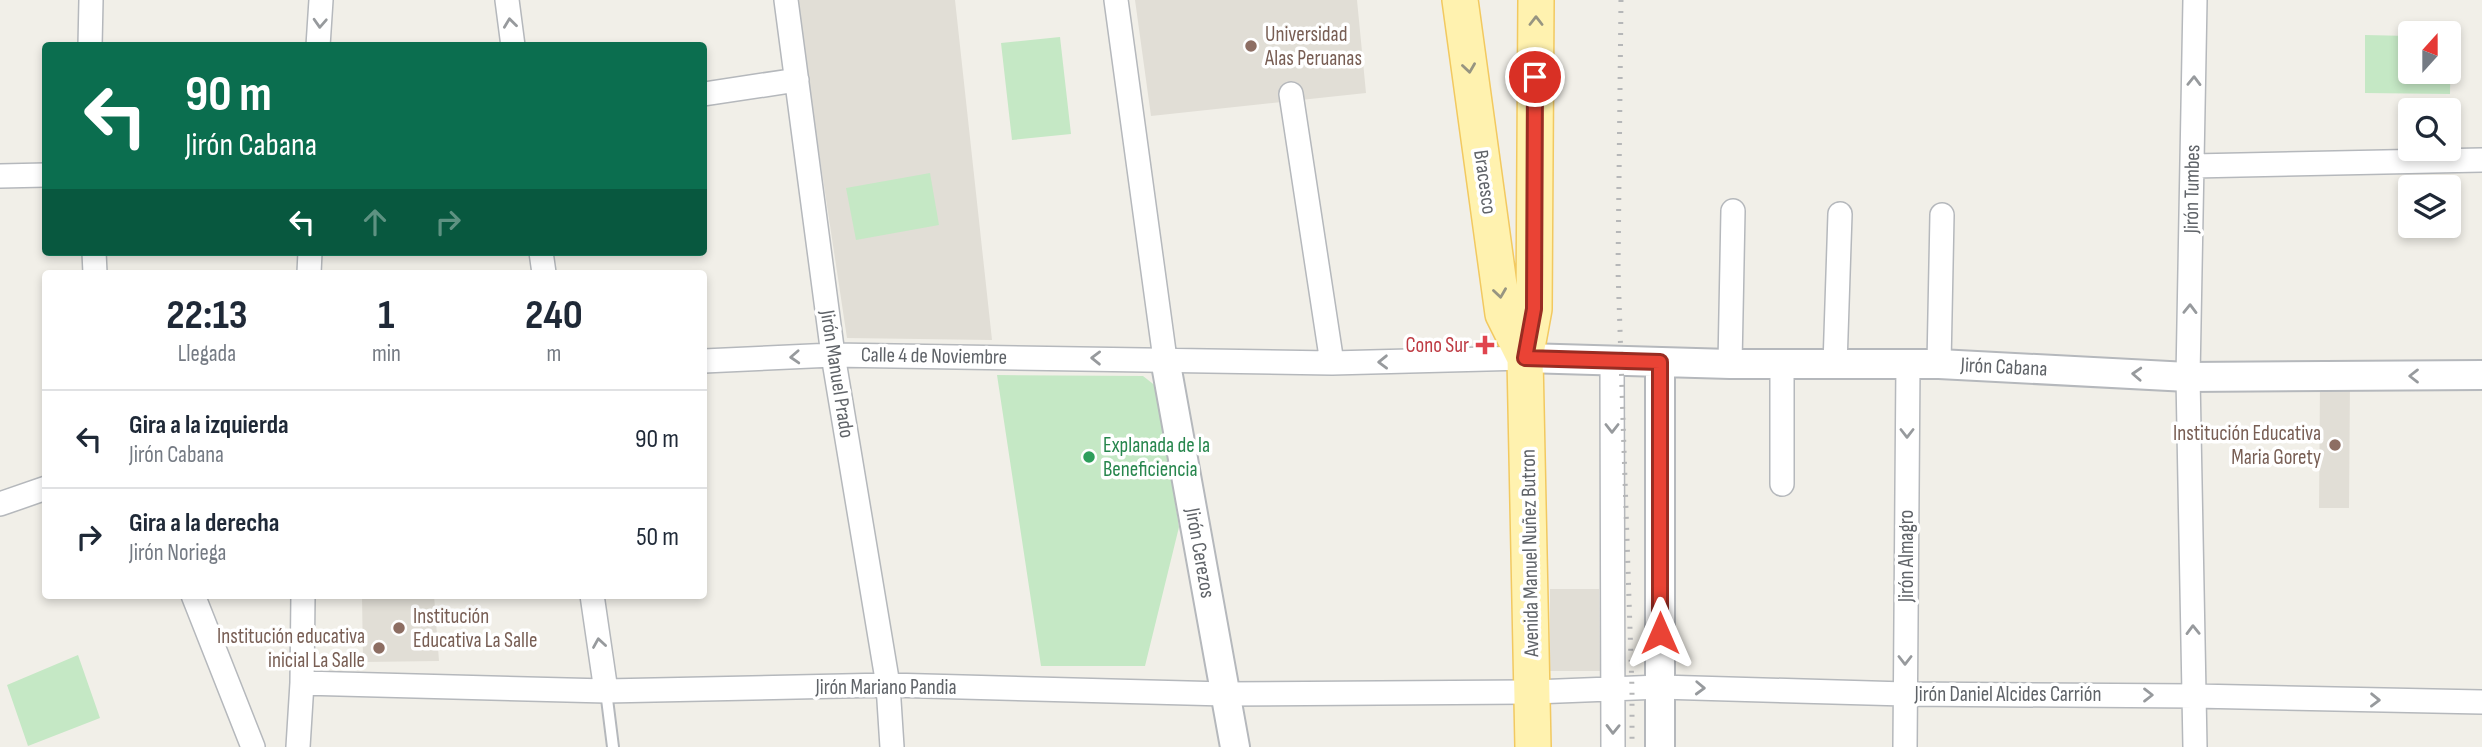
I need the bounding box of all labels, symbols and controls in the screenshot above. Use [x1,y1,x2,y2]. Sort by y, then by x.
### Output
one-way arrow [1528,16,1544,26]
one-way arrow [502,17,517,29]
one-way arrow [312,18,327,29]
north arrow [2398,21,2460,84]
map controls [2398,21,2461,238]
place label: Universidad Alas Peruanas [1264,22,1362,71]
marker: Universidad Alas Peruanas [1243,38,1259,54]
pin [1505,47,1565,107]
icon: arrive [1516,58,1554,96]
one-way arrow [1462,62,1477,73]
text: 90 m [185,66,272,125]
icon: left [70,70,161,161]
one-way arrow [2186,76,2202,86]
button: search [2398,98,2461,161]
text: Jirón Cabana [185,126,317,165]
street label: Jirón Tumbes [2179,144,2205,235]
street label: Bracesco [1468,148,1502,216]
button: layers [2398,175,2461,238]
icon: left [283,203,321,241]
icon: ahead [356,203,394,241]
icon: right [429,203,467,241]
one-way arrow [1492,287,1507,299]
text: 22:13 [166,290,248,341]
text: 1 [378,290,395,341]
text: 240 [525,290,583,341]
one-way arrow [2182,303,2198,314]
street label: Jirón Manuel Prado [814,307,859,440]
place label: Cono Sur [1405,333,1469,358]
marker: Cono Sur [1475,335,1495,355]
text: Llegada [178,340,236,368]
text: min [372,340,401,368]
text: m [546,340,561,368]
street label: Calle 4 de Noviembre [861,342,1007,370]
one-way arrow [790,349,801,364]
one-way arrow [1091,350,1101,366]
street label: Jirón Cabana [1959,352,2048,382]
one-way arrow [1378,354,1389,369]
one-way arrow [2132,367,2143,382]
one-way arrow [2408,368,2419,384]
text: Gira a la izquierda [129,410,289,441]
icon: left [70,420,108,458]
place label: Institución Educativa Maria Gorety [2173,421,2321,470]
text: 90 m [635,424,679,455]
one-way arrow [1604,424,1620,434]
one-way arrow [1899,428,1915,438]
place label: Explanada de la Beneficiencia [1103,433,1210,482]
marker: Institución Educativa Maria Gorety [2327,437,2343,453]
text: Jirón Cabana [129,441,224,469]
marker: Explanada de la Beneficiencia [1081,449,1097,465]
street label: Avenida Manuel Nuñez Butron [1516,449,1544,658]
street label: Jirón Cerezos [1180,505,1220,600]
text: Gira a la derecha [129,508,279,539]
street label: Jirón Almagro [1894,510,1919,603]
icon: right [70,518,108,556]
text: 50 m [636,522,679,553]
text: Jirón Noriega [129,539,226,567]
position arrow [1623,596,1697,670]
place label: Institución Educativa La Salle [413,604,537,653]
marker: Institución Educativa La Salle [391,620,407,636]
place label: Institución educativa inicial La Salle [217,624,365,673]
one-way arrow [2186,624,2201,635]
one-way arrow [592,637,607,649]
marker: Institución educativa inicial La Salle [371,640,387,656]
one-way arrow [1898,655,1913,666]
street label: Jirón Mariano Pandia [815,675,956,700]
one-way arrow [1694,681,1705,696]
street label: Jirón Daniel Alcides Carrión [1914,682,2101,707]
one-way arrow [2142,688,2153,703]
one-way arrow [2370,692,2381,707]
one-way arrow [1605,725,1621,735]

